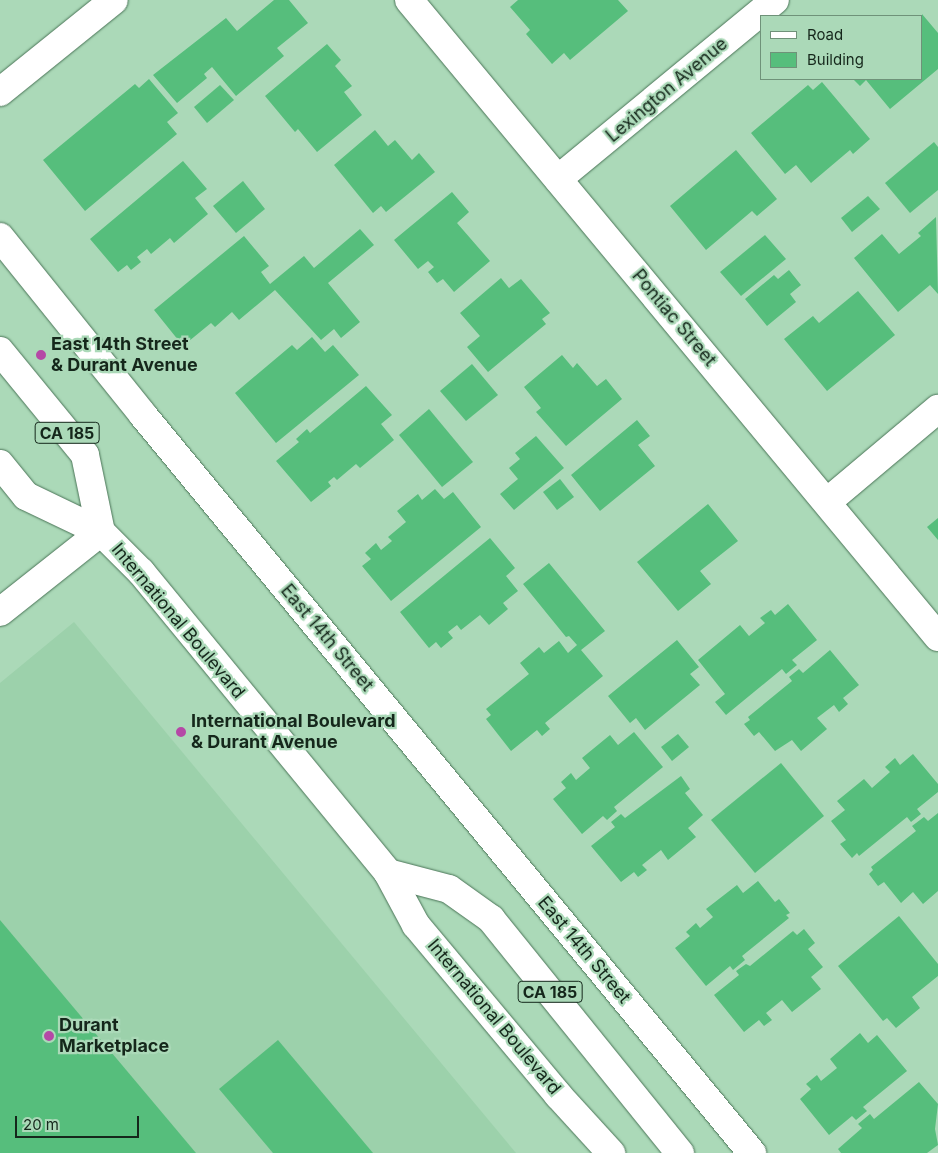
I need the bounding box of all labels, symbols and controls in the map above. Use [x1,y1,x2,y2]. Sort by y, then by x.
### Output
legend [760,15,923,80]
text: Road [807,25,843,44]
street label: Lexington Avenue [602,33,732,147]
text: Building [807,50,864,69]
street label: Pontiac Street [627,265,721,371]
place label: East 14th Street & Durant Avenue [51,334,198,376]
marker: East 14th Street & Durant Avenue [35,349,47,361]
road number: CA 185 [34,419,100,446]
street label: International Boulevard [107,539,249,703]
street label: East 14th Street [276,580,378,696]
place label: International Boulevard & Durant Avenue [191,711,396,754]
marker: International Boulevard & Durant Avenue [175,726,187,738]
street label: East 14th Street [533,892,635,1008]
street label: International Boulevard [423,935,565,1099]
road number: CA 185 [518,979,582,1006]
place label: Durant Marketplace [59,1015,169,1058]
marker: Durant Marketplace [43,1030,55,1042]
scale bar [18,1106,141,1138]
text: 20 m [23,1115,59,1134]

